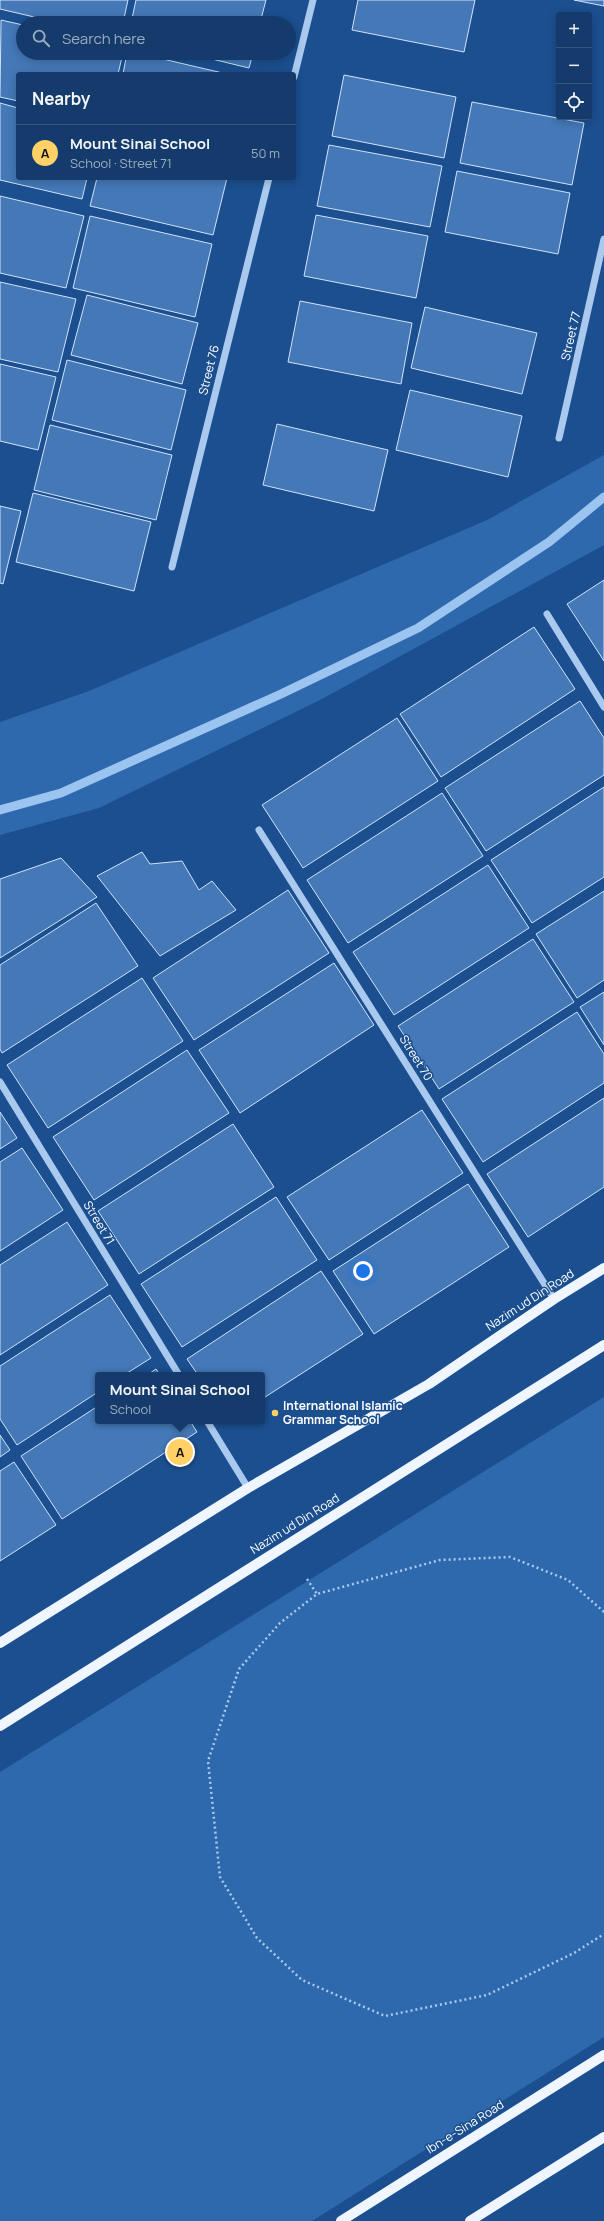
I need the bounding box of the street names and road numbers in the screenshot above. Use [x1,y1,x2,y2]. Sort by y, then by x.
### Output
street label: Street 77 [557,310,584,362]
street label: Street 76 [194,343,223,397]
street label: Street 70 [396,1032,437,1084]
street label: Street 71 [80,1198,119,1248]
street label: Nazim ud Din Road [482,1265,577,1335]
street label: Nazim ud Din Road [247,1489,343,1558]
street label: Ibn-e-Sina Road [423,2096,507,2157]

